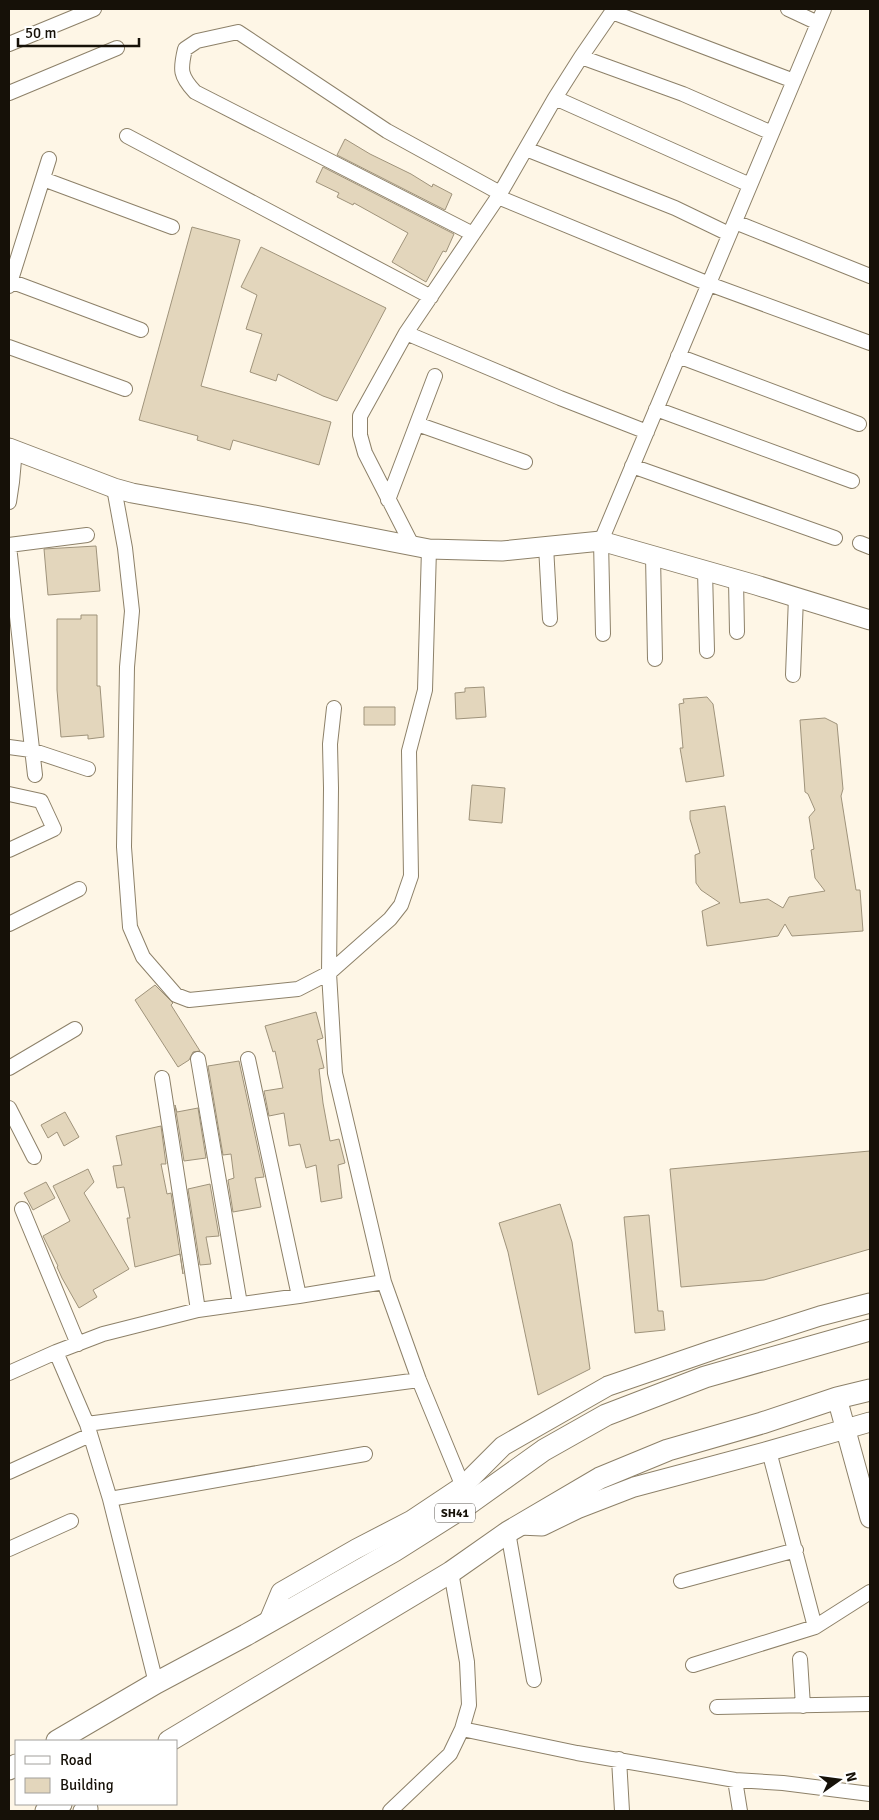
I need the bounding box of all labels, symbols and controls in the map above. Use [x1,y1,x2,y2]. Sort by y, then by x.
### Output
scale bar [18,15,139,47]
text: 50 m [25,24,56,42]
road number: SH41 [435,1504,475,1522]
legend [15,1740,178,1805]
text: Road [60,1751,92,1769]
north arrow [814,1755,864,1805]
text: N [842,1770,861,1784]
text: Building [60,1776,114,1794]

